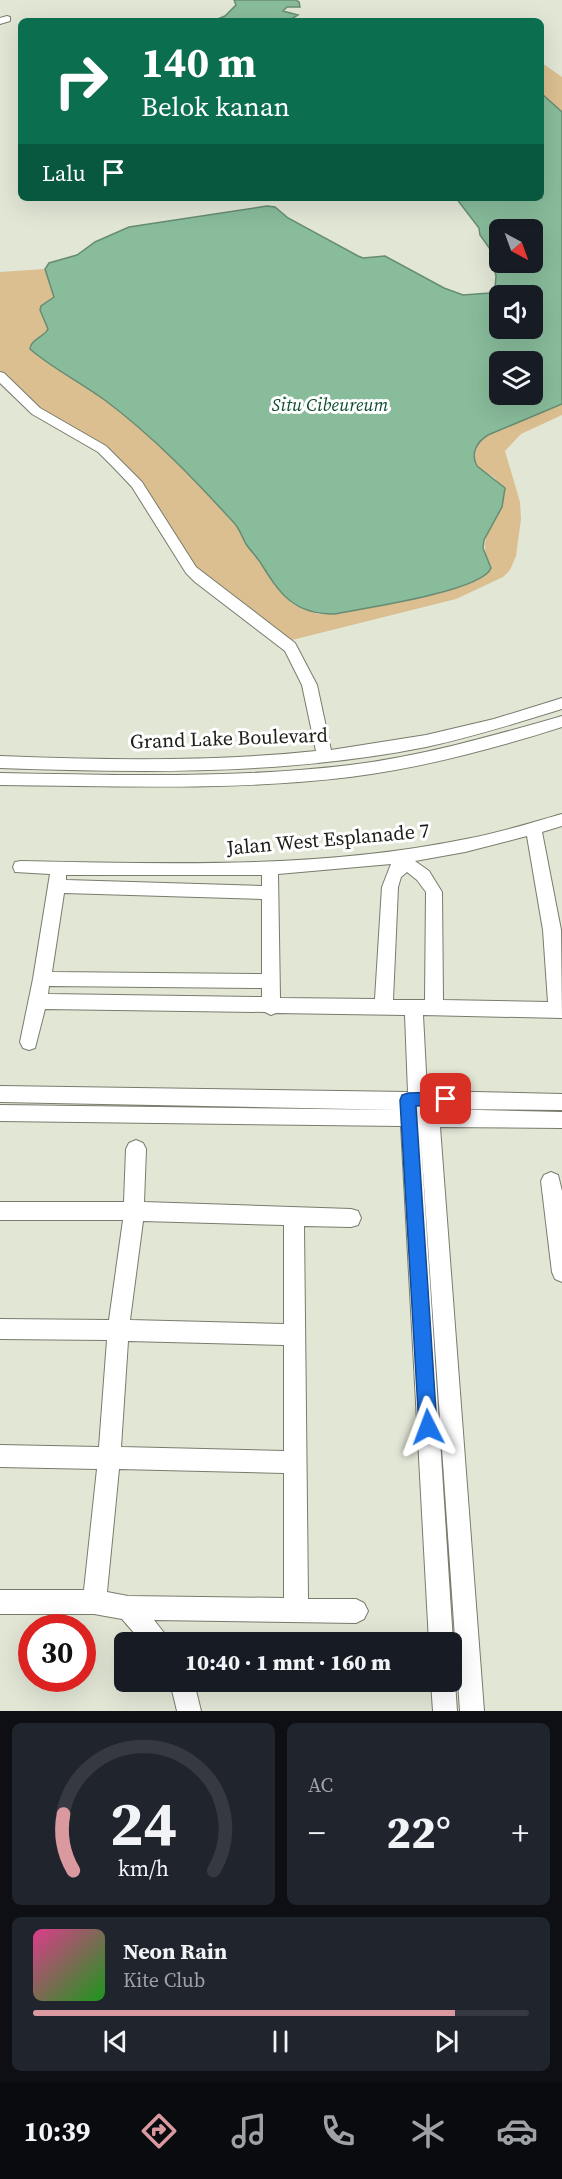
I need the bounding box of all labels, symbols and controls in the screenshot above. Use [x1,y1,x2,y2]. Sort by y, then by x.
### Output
text: 140 m [141,33,256,91]
icon: right [42,42,120,120]
text: Belok kanan [141,88,290,125]
icon: arrive [97,156,130,189]
text: Lalu [42,158,85,188]
north arrow [489,219,543,273]
map controls [489,219,543,405]
button: sound [489,285,543,339]
button: layers [489,351,543,405]
water label: Situ Cibeureum [272,392,389,417]
street label: Grand Lake Boulevard [130,721,329,755]
street label: Jalan West Esplanade 7 [224,816,431,862]
pin [420,1073,471,1124]
icon: arrive [429,1082,462,1115]
position arrow [396,1395,460,1459]
speed limit sign: 30 [18,1614,96,1692]
text: 10:40 · 1 mnt · 160 m [185,1647,391,1677]
text: AC [308,1771,333,1799]
text: 24 [110,1780,177,1866]
text: 22° [386,1801,451,1863]
text: − [308,1810,326,1855]
text: + [511,1810,529,1855]
text: km/h [118,1854,169,1883]
text: Neon Rain [123,1936,227,1966]
text: Kite Club [123,1966,205,1994]
icon: previous [99,2025,132,2058]
icon: pause [264,2025,297,2058]
icon: next [430,2025,463,2058]
icon: directions [138,2110,180,2152]
icon: music [228,2110,270,2152]
icon: phone [317,2110,359,2152]
icon: climate [407,2110,449,2152]
icon: car [496,2110,538,2152]
text: 10:39 [24,2113,90,2150]

